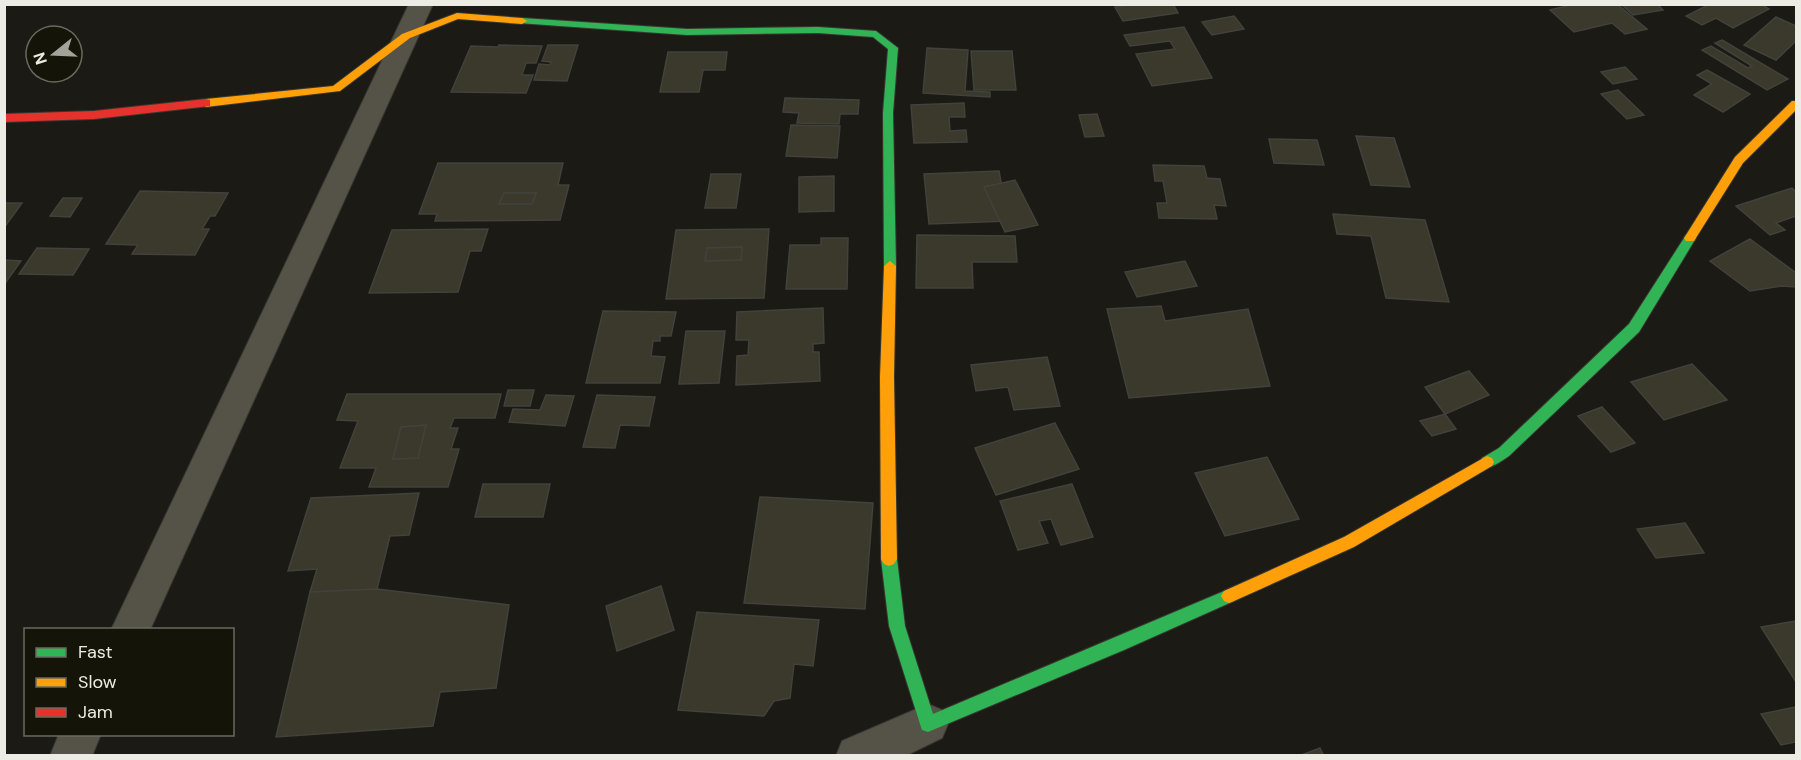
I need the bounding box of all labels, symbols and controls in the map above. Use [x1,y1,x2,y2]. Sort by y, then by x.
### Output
north arrow [24,24,84,84]
text: N [28,50,52,67]
legend [24,628,234,736]
text: Fast [78,640,113,664]
text: Slow [78,670,117,694]
text: Jam [78,700,113,724]

